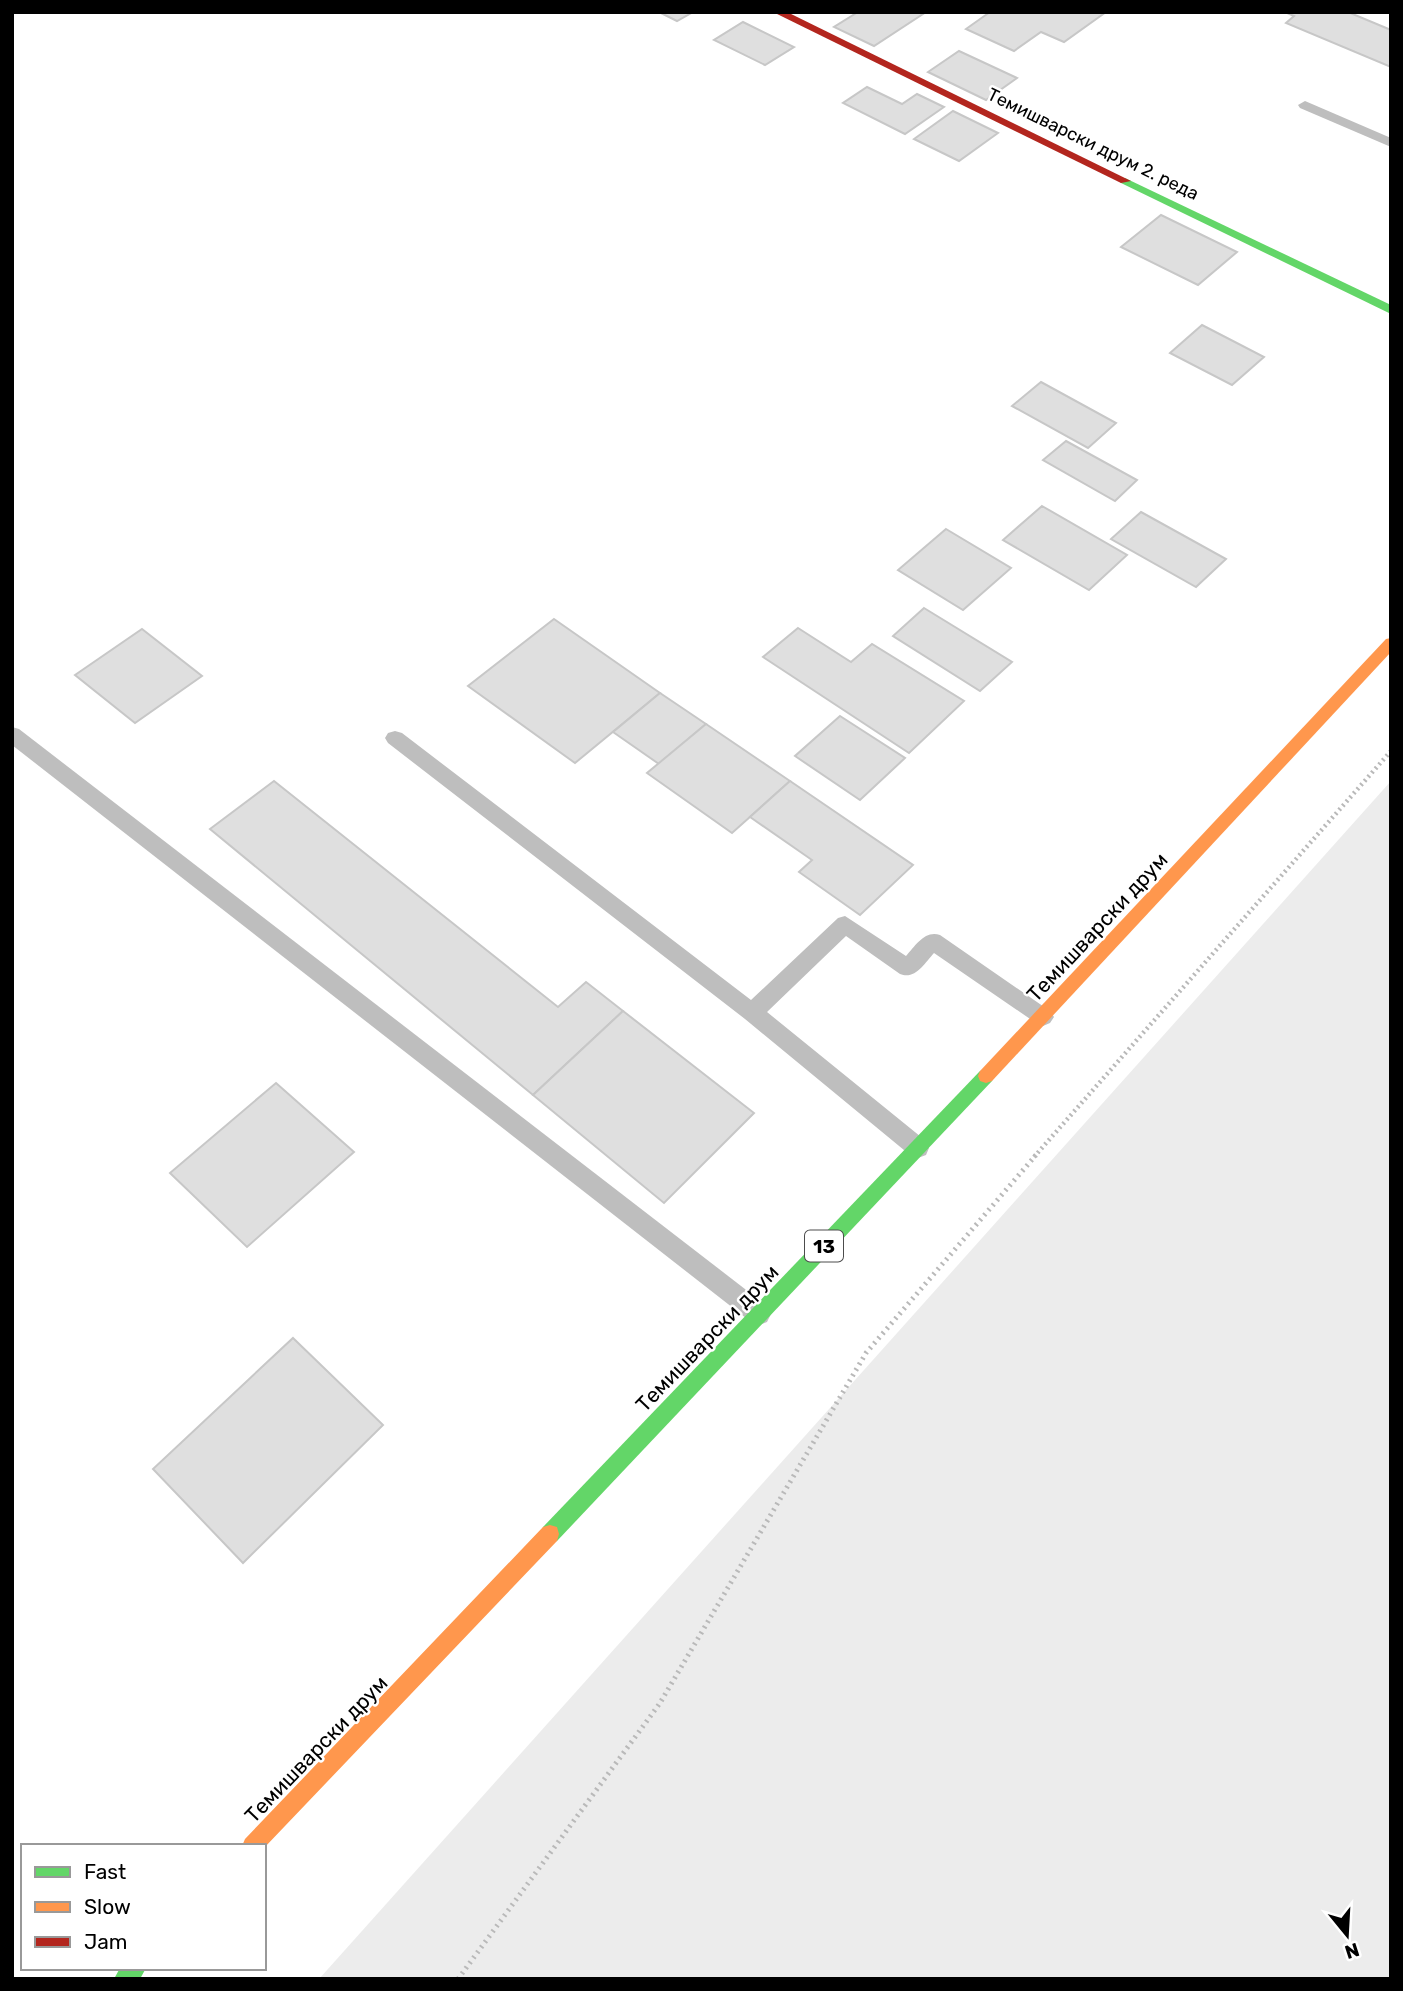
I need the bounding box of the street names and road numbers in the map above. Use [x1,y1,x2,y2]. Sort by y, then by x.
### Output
street label: Темишварски друм 2. реда [984,83,1202,205]
street label: Темишварски друм [1021,847,1173,1007]
road number: 13 [805,1230,843,1262]
street label: Темишварски друм [630,1259,784,1417]
street label: Темишварски друм [239,1670,393,1828]

